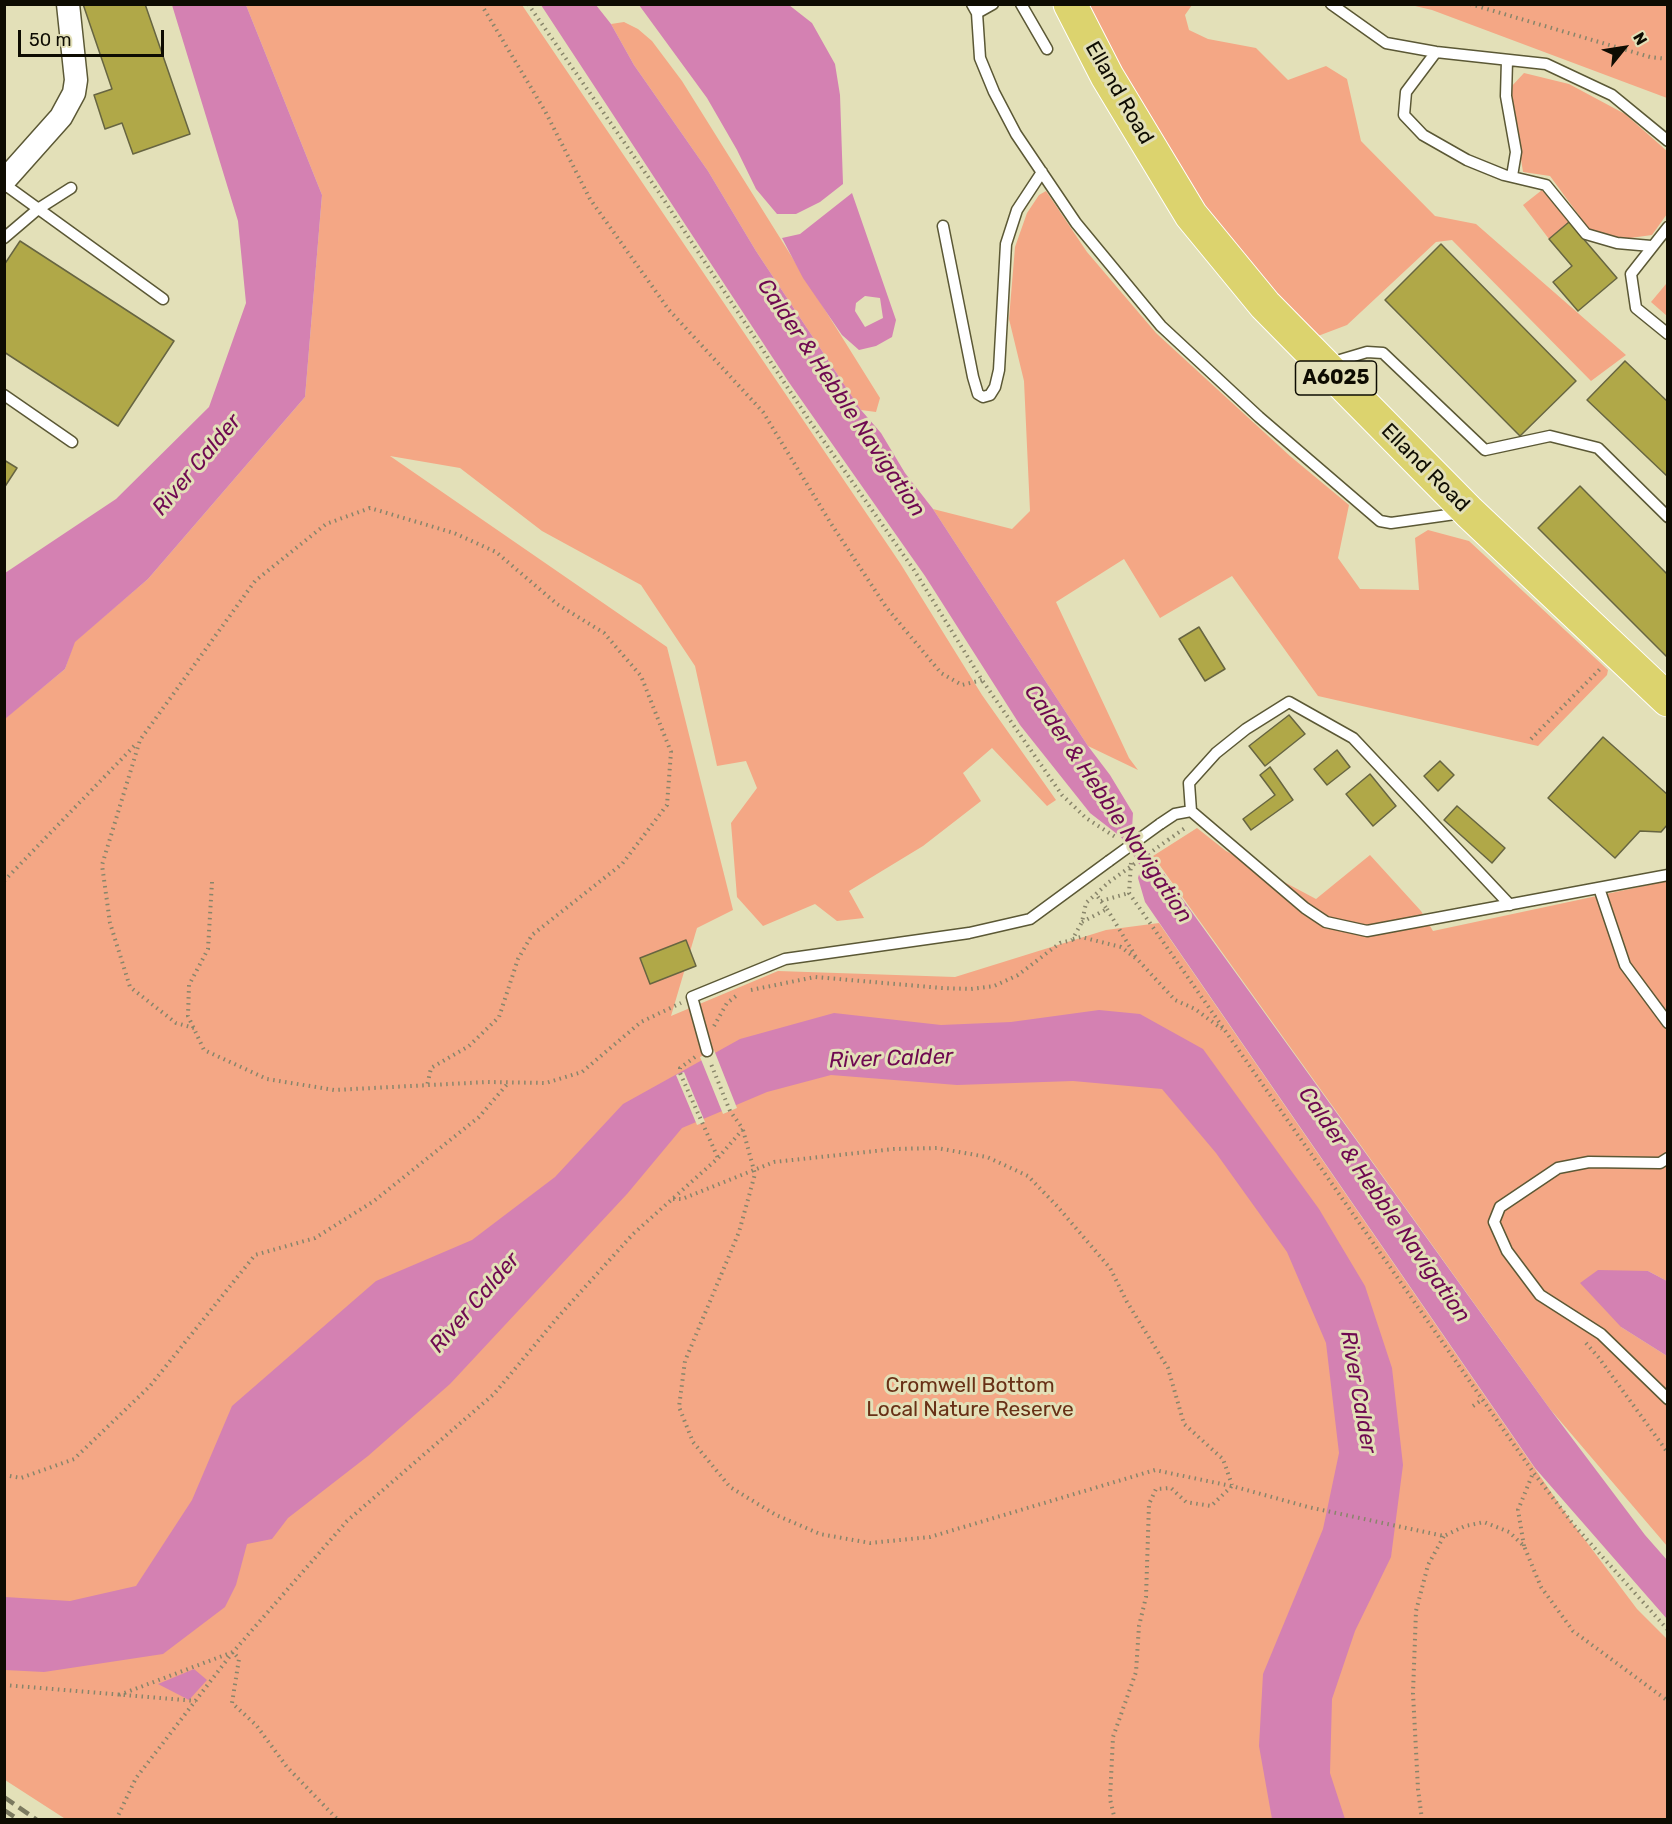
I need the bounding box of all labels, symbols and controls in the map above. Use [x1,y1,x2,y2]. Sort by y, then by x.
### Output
scale bar [21,18,166,56]
north arrow [1594,18,1654,78]
text: 50 m [29,29,72,51]
text: N [1629,29,1651,48]
street label: Elland Road [1079,37,1159,149]
water label: Calder & Hebble Navigation [751,274,931,522]
road number: A6025 [1296,361,1376,395]
water label: River Calder [147,409,247,521]
street label: Elland Road [1376,419,1474,517]
water label: Calder & Hebble Navigation [1018,680,1198,928]
water label: River Calder [828,1044,954,1074]
water label: Calder & Hebble Navigation [1292,1082,1476,1328]
water label: River Calder [424,1247,526,1359]
water label: River Calder [1334,1328,1382,1456]
park label: Cromwell Bottom Local Nature Reserve [866,1373,1074,1423]

